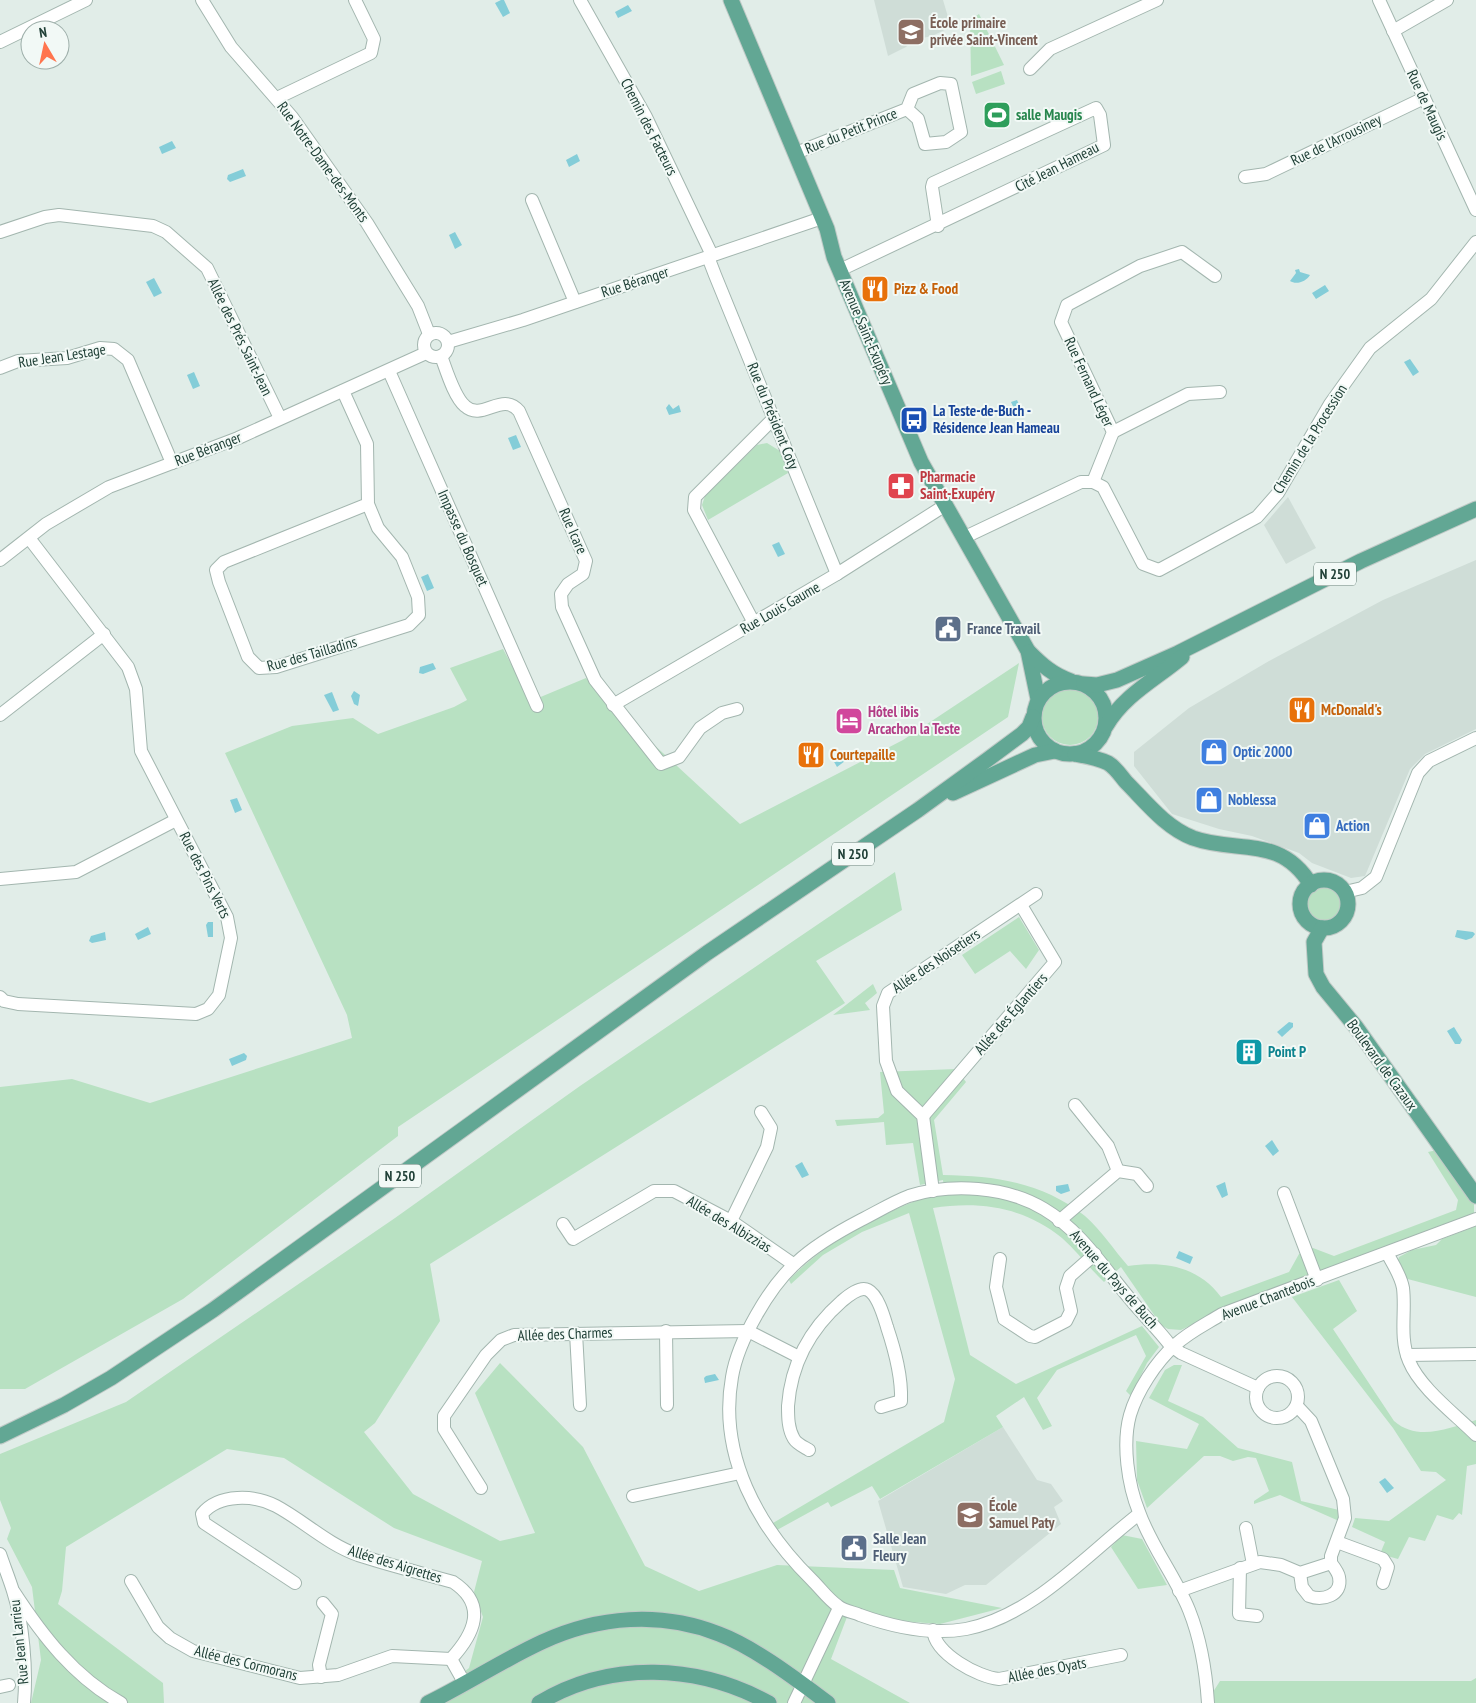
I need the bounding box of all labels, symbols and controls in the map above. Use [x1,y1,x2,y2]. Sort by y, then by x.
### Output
place label: École primaire privée Saint-Vincent [930,13,1038,49]
school or university icon: École primaire privée Saint-Vincent [896,17,926,47]
north arrow [20,20,70,70]
text: N [38,23,48,42]
street label: Rue de Maugis [1403,66,1452,143]
street label: Chemin des Facteurs [617,75,682,179]
street label: Rue Notre-Dame-des-Monts [273,98,374,226]
sports icon: salle Maugis [982,100,1012,130]
street label: Rue du Petit Prince [802,103,900,158]
place label: salle Maugis [1016,105,1082,124]
street label: Rue de l'Arrousiney [1287,109,1385,170]
street label: Cité Jean Hameau [1012,137,1102,196]
street label: Rue Béranger [599,261,672,301]
restaurant icon: Pizz & Food [860,274,890,304]
street label: Allée des Prés Saint-Jean [204,275,277,399]
street label: Avenue Saint-Exupéry [836,276,897,388]
place label: Pizz & Food [894,279,958,298]
street label: Rue Fernand Léger [1060,334,1119,430]
street label: Rue Jean Lestage [17,339,107,372]
street label: Rue du Président Coty [743,360,804,472]
street label: Chemin de la Procession [1268,380,1351,497]
place label: La Teste-de-Buch - Résidence Jean Hameau [933,401,1060,437]
bus stop icon: La Teste-de-Buch - Résidence Jean Hameau [899,405,929,435]
street label: Rue Béranger [172,427,245,470]
place label: Pharmacie Saint-Exupéry [920,467,996,503]
pharmacy icon: Pharmacie Saint-Exupéry [886,471,916,501]
street label: Impasse du Bosquet [434,487,493,589]
street label: Rue Icare [555,505,592,557]
road number: N 250 [1314,562,1356,586]
street label: Rue Louis Gaume [736,577,823,638]
public building icon: France Travail [933,614,963,644]
place label: France Travail [967,619,1041,638]
street label: Rue des Tailladins [265,632,359,675]
restaurant icon: McDonald's [1287,695,1317,725]
place label: McDonald's [1321,700,1382,719]
place label: Hôtel ibis Arcachon la Teste [867,702,960,738]
hotel icon: Hôtel ibis Arcachon la Teste [834,706,864,736]
shop icon: Optic 2000 [1199,737,1229,767]
restaurant icon: Courtepaille [796,740,826,770]
place label: Optic 2000 [1233,742,1292,761]
place label: Courtepaille [830,745,895,764]
shop icon: Noblessa [1194,785,1224,815]
place label: Noblessa [1228,790,1276,809]
shop icon: Action [1302,811,1332,841]
place label: Action [1335,816,1370,835]
street label: Rue des Pins Verts [176,828,235,921]
road number: N 250 [832,842,874,866]
street label: Allée des Noisetiers [888,924,983,997]
street label: Allée des Églantiers [970,969,1051,1058]
street label: Boulevard de Cazaux [1343,1016,1422,1114]
building icon: Point P [1234,1037,1264,1067]
place label: Point P [1268,1042,1306,1061]
road number: N 250 [379,1164,421,1188]
street label: Allée des Albizzias [683,1191,775,1256]
street label: Avenue du Pays de Buch [1066,1225,1163,1332]
street label: Avenue Chantebois [1218,1271,1317,1324]
street label: Allée des Charmes [517,1322,613,1345]
place label: École Samuel Paty [989,1496,1056,1532]
school or university icon: École Samuel Paty [955,1500,985,1530]
place label: Salle Jean Fleury [873,1529,927,1565]
public building icon: Salle Jean Fleury [839,1533,869,1563]
street label: Allée des Aigrettes [346,1540,444,1587]
street label: Rue Jean Larrieu [5,1599,32,1685]
street label: Allée des Cormorans [193,1641,300,1684]
street label: Allée des Oyats [1006,1653,1088,1686]

